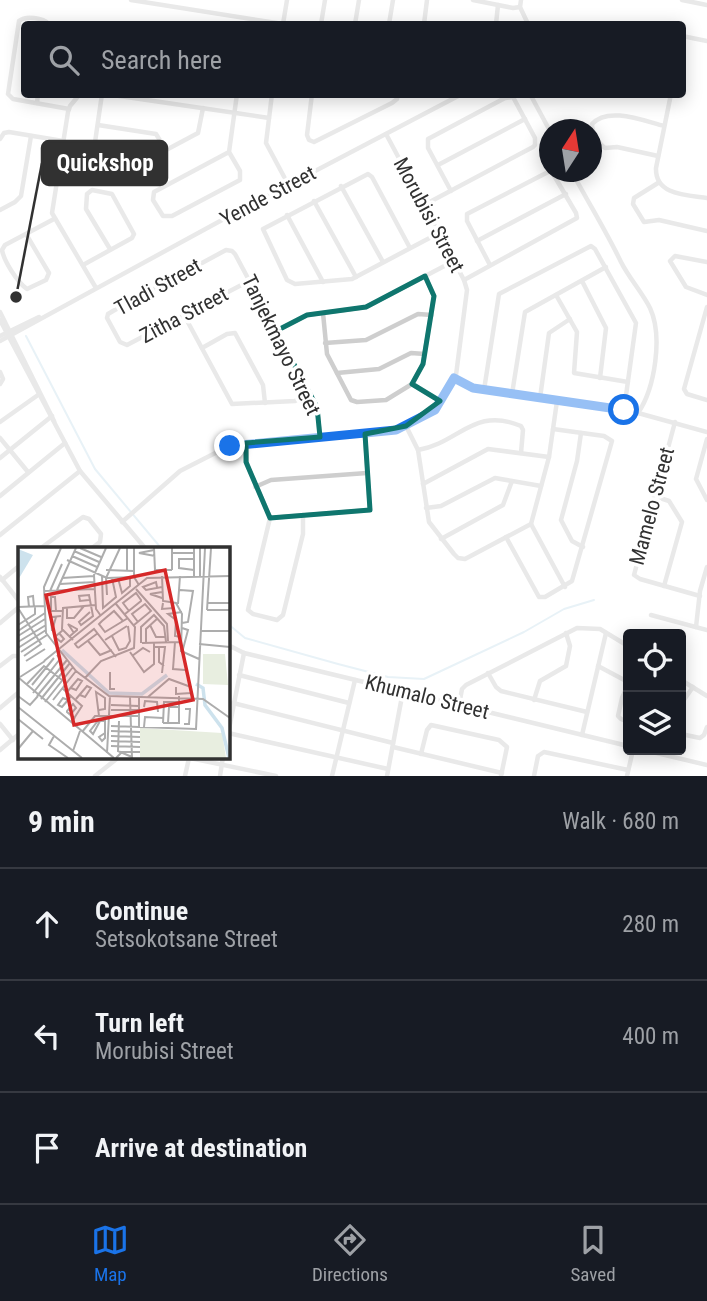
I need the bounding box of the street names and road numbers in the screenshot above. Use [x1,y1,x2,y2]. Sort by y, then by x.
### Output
street label: Morubisi Street [389,153,469,277]
street label: Yende Street [216,161,320,231]
street label: Tladi Street [111,253,205,321]
street label: Tanjekmayo Street [237,271,325,419]
street label: Zitha Street [136,282,232,348]
street label: Mamelo Street [625,444,679,568]
street label: Khumalo Street [362,670,492,724]

